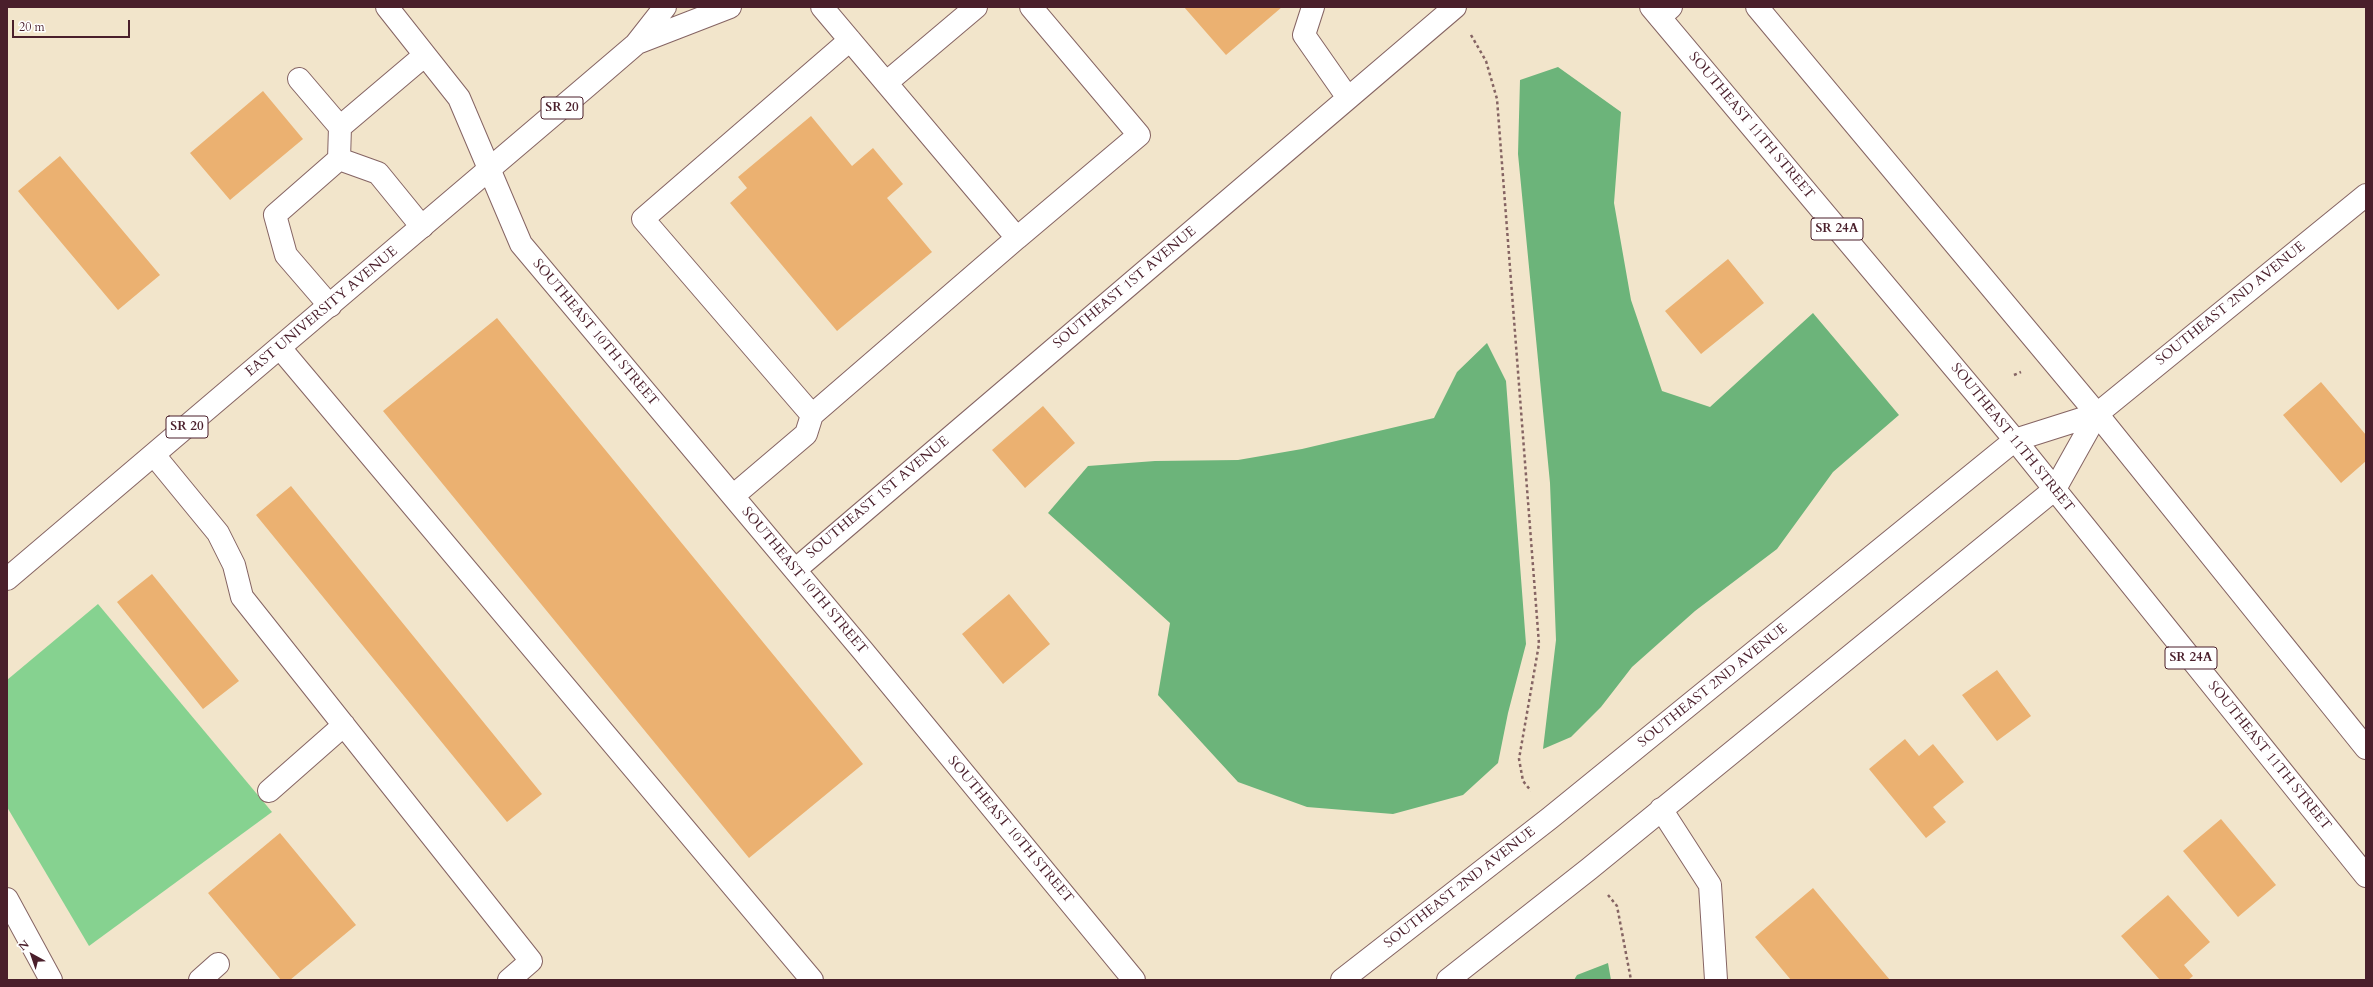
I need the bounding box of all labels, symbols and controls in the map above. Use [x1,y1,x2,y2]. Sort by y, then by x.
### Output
scale bar [14,12,132,38]
text: 20 m [19,19,45,35]
street label: SOUTHEAST 11TH STREET [1685,49,1817,203]
road number: SR 20 [541,97,583,119]
road number: SR 24A [1811,218,1863,240]
street label: SOUTHEAST 1ST AVENUE [1050,223,1200,353]
street label: SOUTHEAST 2ND AVENUE [2153,239,2309,369]
street label: EAST UNIVERSITY AVENUE [242,243,402,381]
street label: SOUTHEAST 10TH STREET [529,256,661,410]
street label: SOUTHEAST 11TH STREET [1947,360,2077,516]
road number: SR 20 [166,416,208,438]
street label: SOUTHEAST 1ST AVENUE [803,433,953,563]
street label: SOUTHEAST 10TH STREET [738,504,870,658]
street label: SOUTHEAST 2ND AVENUE [1635,621,1791,751]
road number: SR 24A [2165,647,2217,669]
street label: SOUTHEAST 11TH STREET [2204,678,2334,834]
street label: SOUTHEAST 10TH STREET [944,753,1076,907]
street label: SOUTHEAST 2ND AVENUE [1381,824,1539,952]
north arrow [12,935,52,975]
text: N [15,937,32,954]

